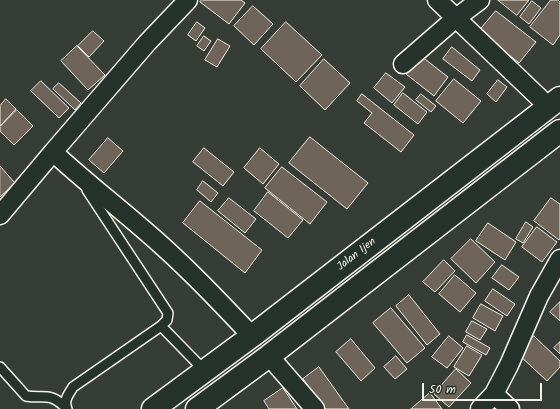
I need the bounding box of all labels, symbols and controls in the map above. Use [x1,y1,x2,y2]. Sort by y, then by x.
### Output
street label: Jalan Ijen [335,236,379,274]
scale bar [424,375,544,401]
text: 50 m [429,380,456,399]

